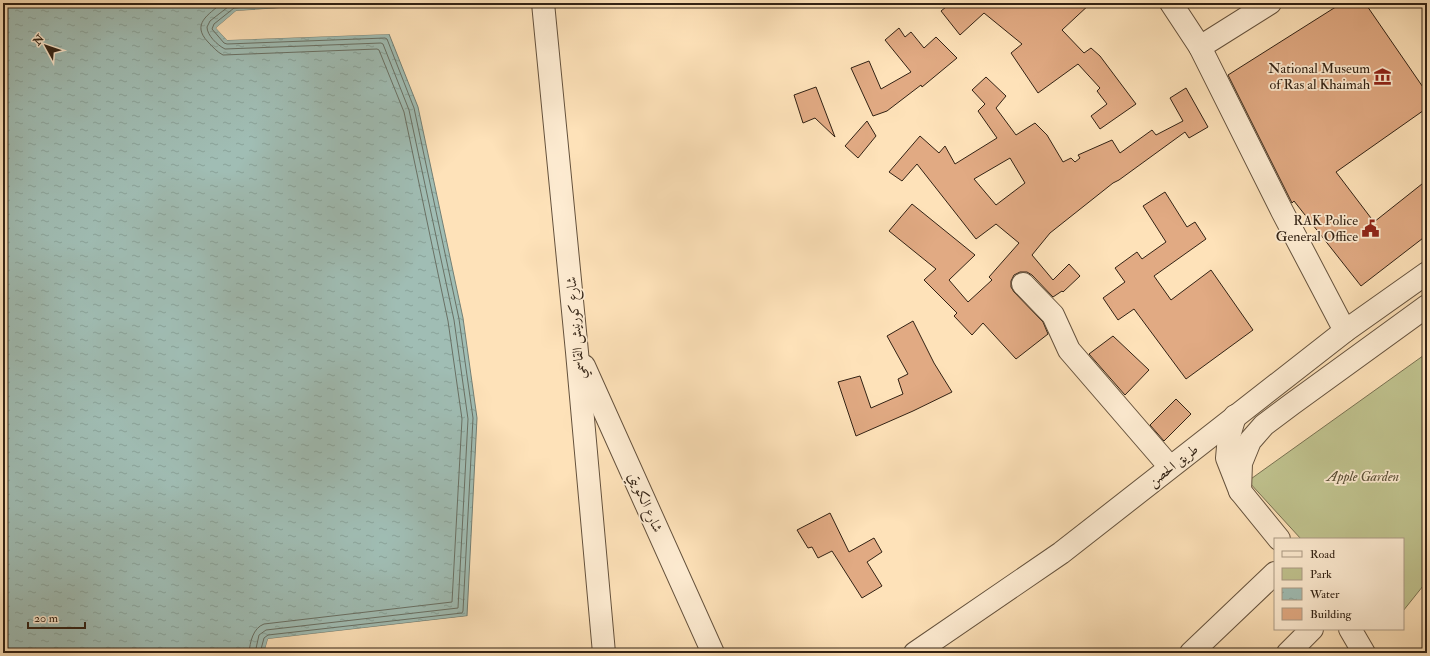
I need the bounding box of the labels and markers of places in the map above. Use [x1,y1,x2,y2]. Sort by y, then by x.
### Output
place label: National Museum of Ras al Khaimah [1268,60,1371,93]
museum icon: National Museum of Ras al Khaimah [1373,66,1393,86]
place label: RAK Police General Office [1276,212,1358,245]
public building icon: RAK Police General Office [1361,218,1381,238]

